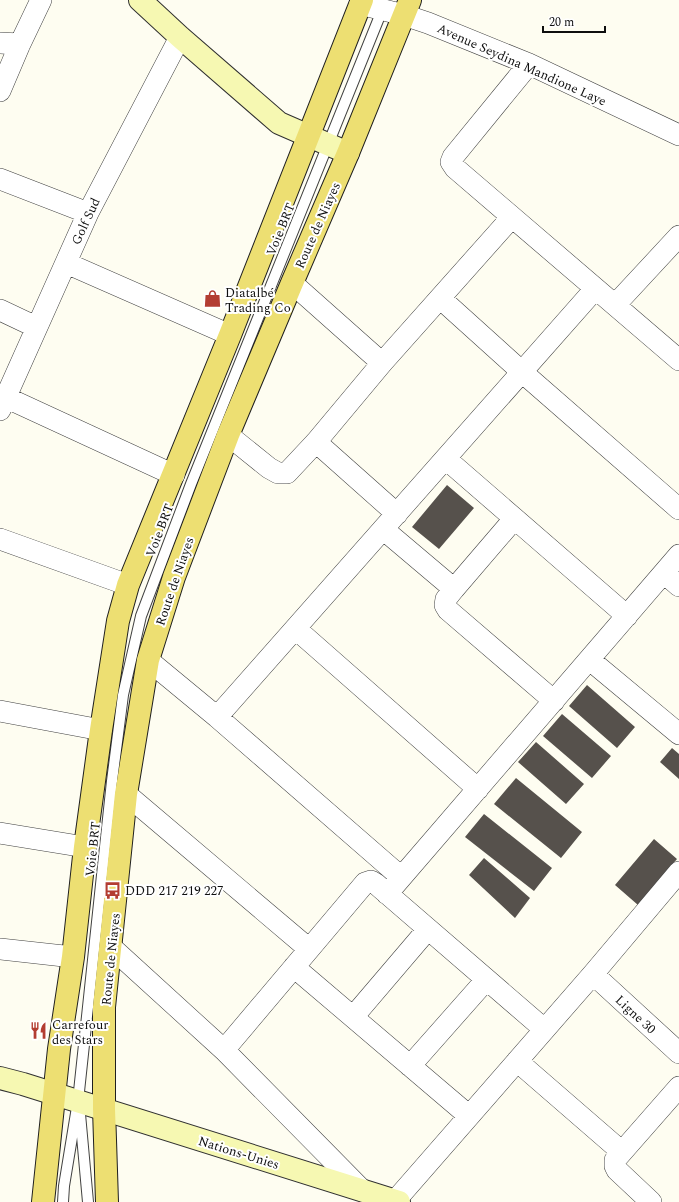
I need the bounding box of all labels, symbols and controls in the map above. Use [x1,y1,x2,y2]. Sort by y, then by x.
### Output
scale bar [543,8,605,34]
text: 20 m [549,13,574,32]
street label: Avenue Seydina Mandione Laye [434,19,609,111]
street label: Route de Niayes [290,179,346,272]
street label: Golf Sud [66,195,106,248]
street label: Voie BRT [261,200,301,259]
place label: Diatalbé Trading Co [225,283,291,318]
shop icon: Diatalbé Trading Co [202,289,222,309]
street label: Voie BRT [141,501,179,560]
street label: Route de Niayes [150,534,200,628]
street label: Voie BRT [80,820,106,878]
bus stop icon: DDD 217 219 227 [102,880,122,900]
place label: DDD 217 219 227 [125,881,223,901]
street label: Route de Niayes [96,912,126,1006]
street label: Ligne 30 [610,991,661,1039]
place label: Carrefour des Stars [52,1015,108,1050]
restaurant icon: Carrefour des Stars [29,1021,49,1041]
street label: Nations-Unies [196,1131,282,1175]

